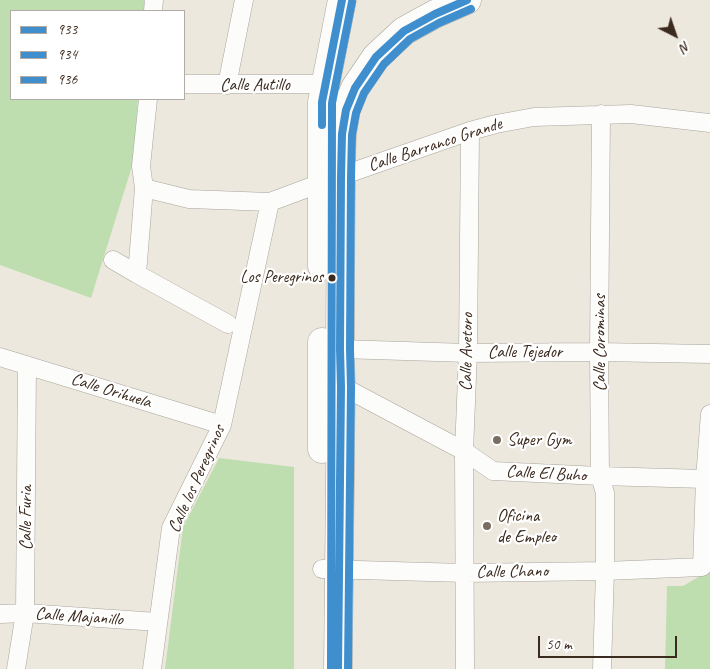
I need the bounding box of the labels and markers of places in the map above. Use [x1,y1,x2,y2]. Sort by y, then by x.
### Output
place label: Los Peregrinos [240,268,323,288]
marker: Los Peregrinos [327,273,337,283]
place label: Super Gym [507,429,571,451]
marker: Super Gym [491,434,503,446]
place label: Oficina de Empleo [497,505,556,548]
marker: Oficina de Empleo [481,520,493,532]

